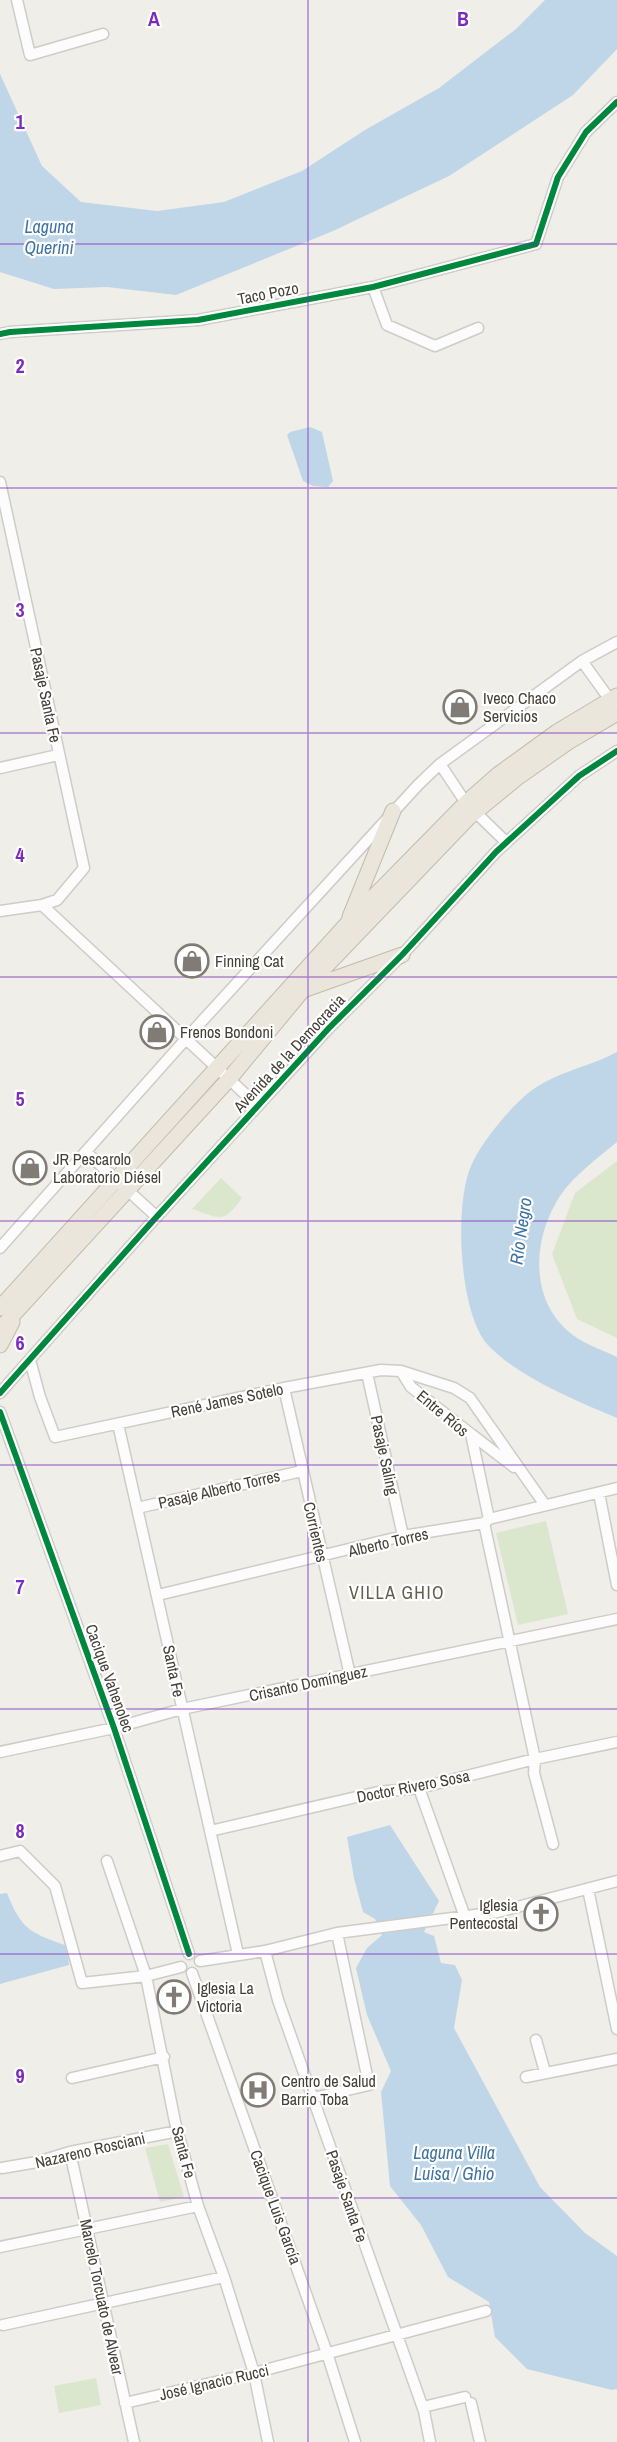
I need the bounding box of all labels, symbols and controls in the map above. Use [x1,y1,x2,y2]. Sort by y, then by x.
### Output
text: A [148,5,160,32]
text: B [457,5,469,32]
text: 1 [15,108,25,135]
water label: Laguna Querini [24,214,74,260]
street label: Taco Pozo [236,276,300,310]
text: 2 [15,352,25,379]
text: 3 [15,596,25,623]
street label: Pasaje Santa Fe [25,646,67,744]
place label: Iveco Chaco Servicios [483,687,556,727]
shop icon: Iveco Chaco Servicios [442,689,478,725]
text: 4 [15,841,25,868]
shop icon: Finning Cat [174,943,210,979]
place label: Finning Cat [215,950,284,972]
street label: Avenida de la Democracia [228,989,350,1118]
shop icon: Frenos Bondoni [139,1014,175,1050]
place label: Frenos Bondoni [180,1021,273,1043]
text: 5 [15,1085,25,1112]
place label: JR Pescarolo Laboratorio Diésel [53,1148,161,1188]
shop icon: JR Pescarolo Laboratorio Diésel [12,1150,48,1186]
water label: Río Negro [503,1196,538,1266]
text: 6 [15,1329,25,1356]
street label: René James Sotelo [169,1377,285,1423]
street label: Entre Ríos [412,1385,474,1441]
street label: Pasaje Saling [366,1413,404,1498]
street label: Pasaje Alberto Torres [156,1464,282,1514]
street label: Corrientes [298,1500,334,1564]
street label: Alberto Torres [345,1522,430,1562]
text: 7 [15,1573,25,1600]
district label: VILLA GHIO [349,1580,445,1605]
street label: Cacique Vahenolec [80,1621,140,1736]
street label: Santa Fe [158,1643,190,1699]
street label: Crisanto Domínguez [247,1660,370,1706]
street label: Doctor Rivero Sosa [355,1764,472,1808]
text: 8 [15,1817,25,1844]
place label: Iglesia Pentecostal [449,1894,519,1934]
church icon: Iglesia Pentecostal [523,1896,559,1932]
place label: Iglesia La Victoria [197,1977,255,2017]
church icon: Iglesia La Victoria [156,1979,192,2015]
text: 9 [15,2062,25,2089]
place label: Centro de Salud Barrio Toba [281,2070,376,2110]
hospital icon: Centro de Salud Barrio Toba [240,2072,276,2108]
street label: Santa Fe [167,2124,201,2180]
street label: Nazareno Rosciani [33,2127,147,2173]
water label: Laguna Villa Luisa / Ghio [413,2140,495,2186]
street label: Cacique Luis García [245,2147,307,2268]
street label: Pasaje Santa Fe [321,2147,373,2245]
street label: Marcelo Torcuato de Alvear [75,2217,129,2378]
street label: José Ignacio Rucci [157,2359,271,2405]

